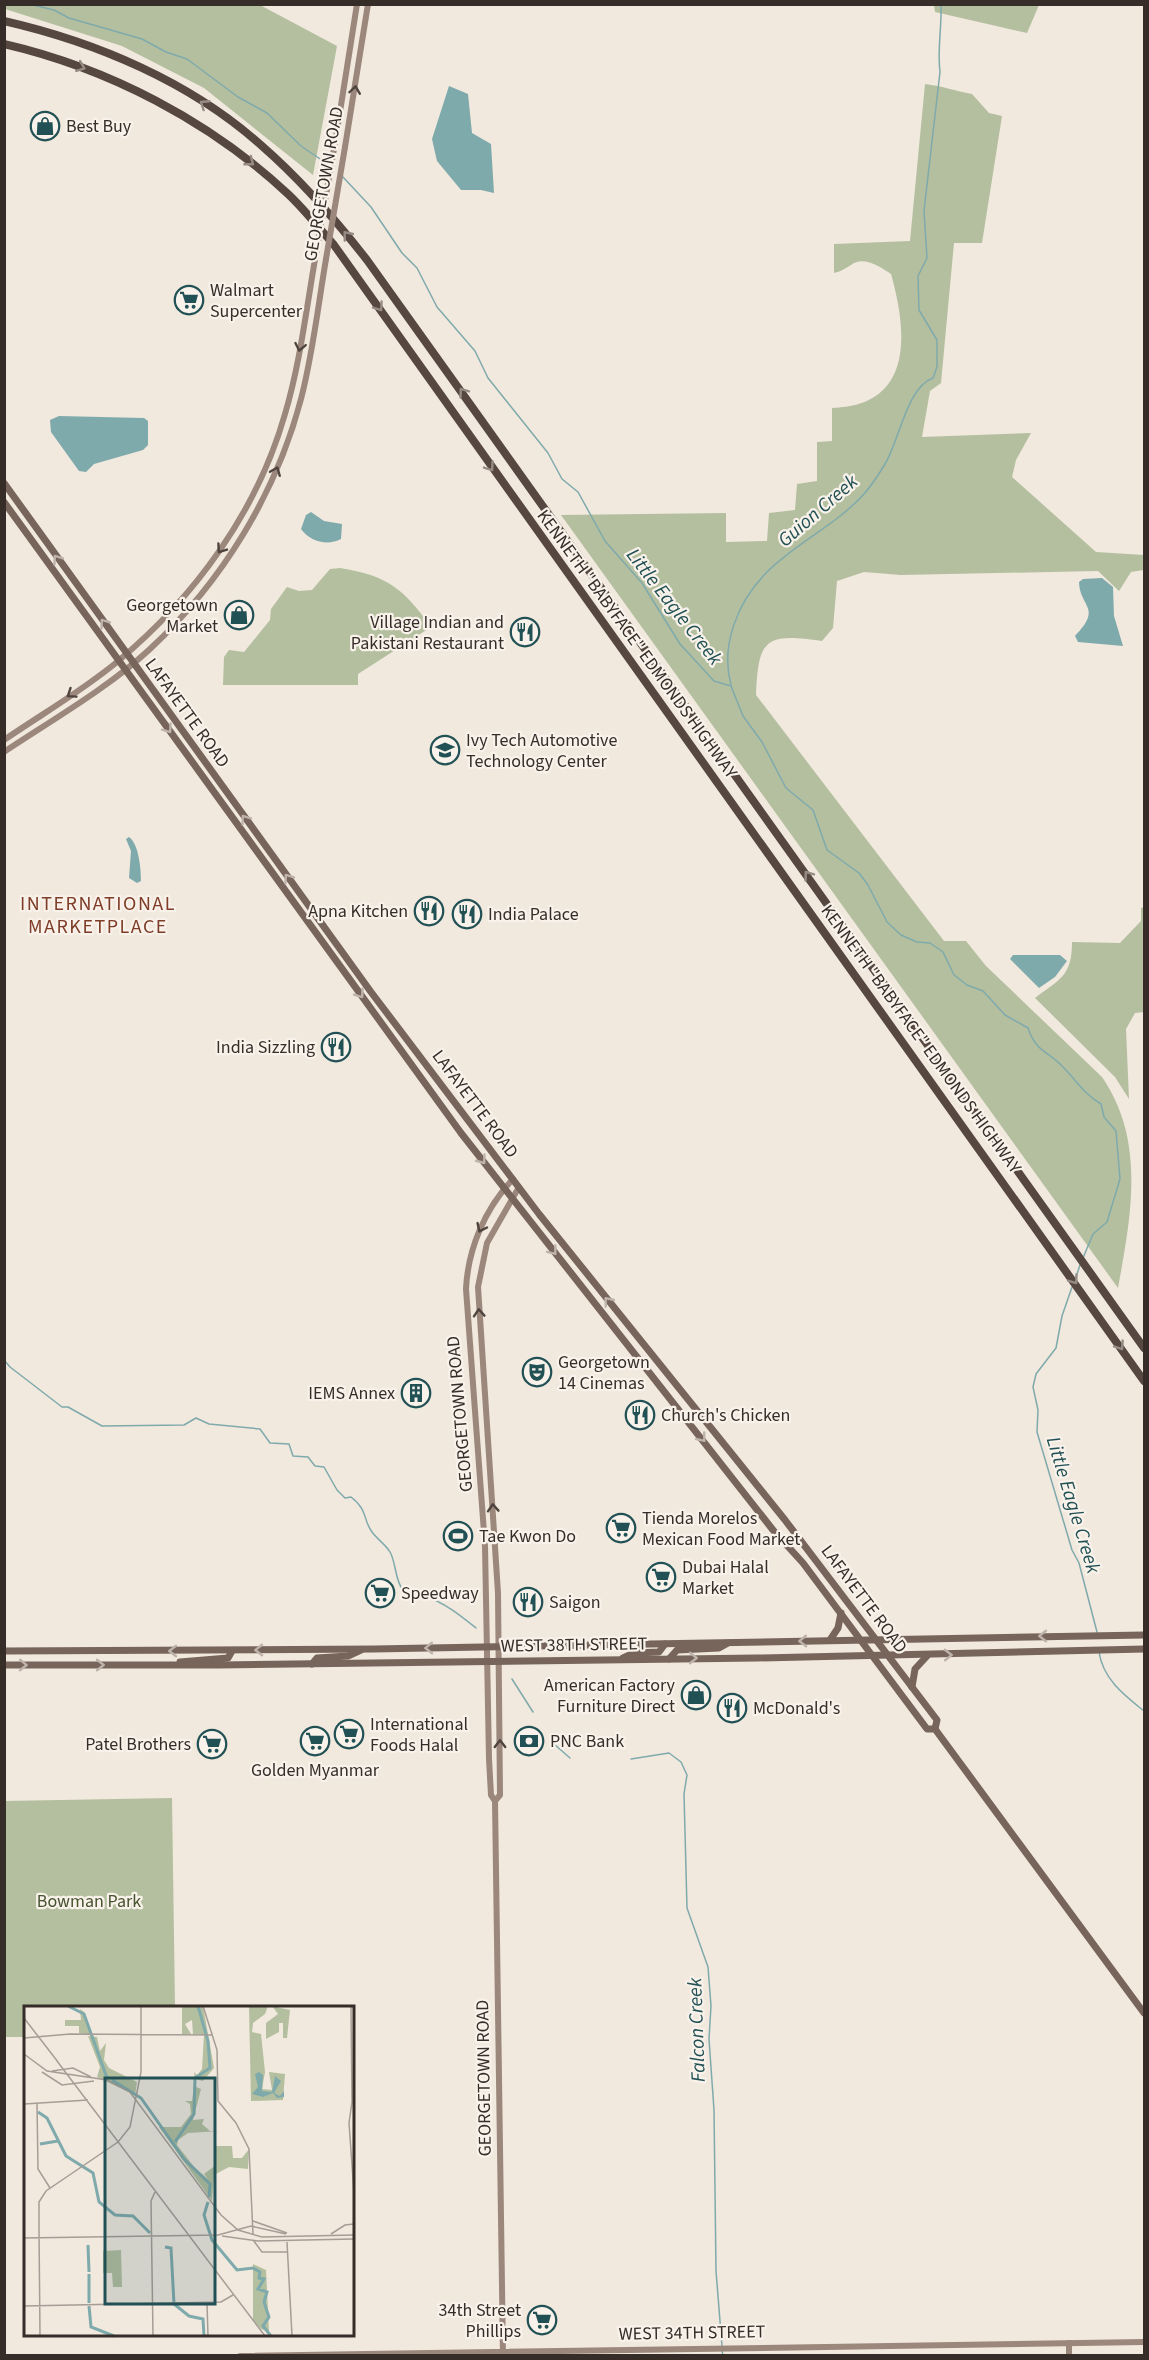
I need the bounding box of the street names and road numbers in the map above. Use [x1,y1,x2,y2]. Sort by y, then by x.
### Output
street label: GEORGETOWN ROAD [298,105,350,263]
street label: KENNETH "BABYFACE" EDMONDS HIGHWAY [531,505,743,784]
street label: LAFAYETTE ROAD [139,653,235,773]
street label: KENNETH "BABYFACE" EDMONDS HIGHWAY [815,900,1027,1179]
street label: LAFAYETTE ROAD [426,1045,524,1163]
street label: GEORGETOWN ROAD [441,1335,479,1493]
street label: LAFAYETTE ROAD [815,1540,913,1658]
street label: WEST 38TH STREET [500,1631,648,1659]
street label: GEORGETOWN ROAD [470,1999,498,2157]
street label: WEST 34TH STREET [618,2319,766,2347]

